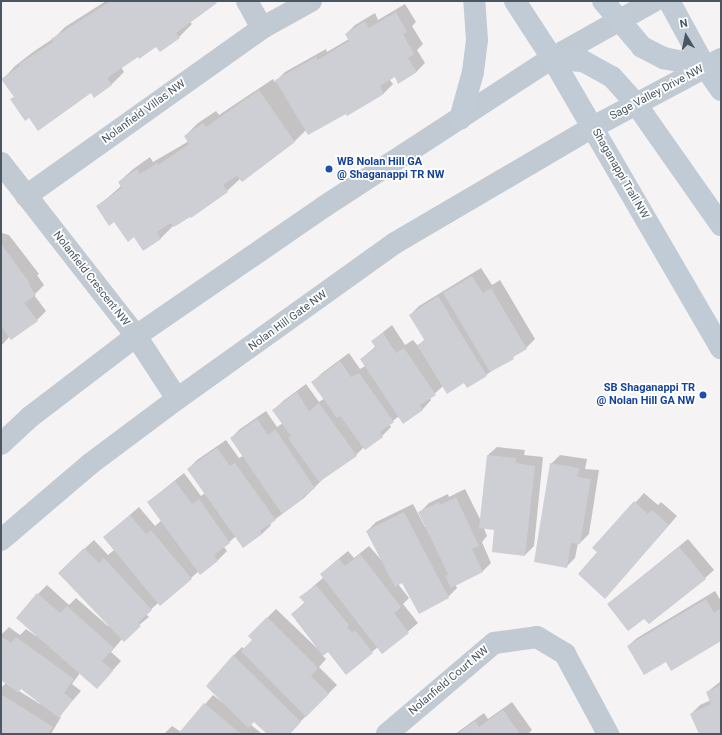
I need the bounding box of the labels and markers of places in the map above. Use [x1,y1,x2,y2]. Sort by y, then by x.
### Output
place label: WB Nolan Hill GA @ Shaganappi TR NW [337,156,445,182]
marker: WB Nolan Hill GA @ Shaganappi TR NW [324,164,334,174]
place label: SB Shaganappi TR @ Nolan Hill GA NW [596,382,695,408]
marker: SB Shaganappi TR @ Nolan Hill GA NW [698,390,708,400]

